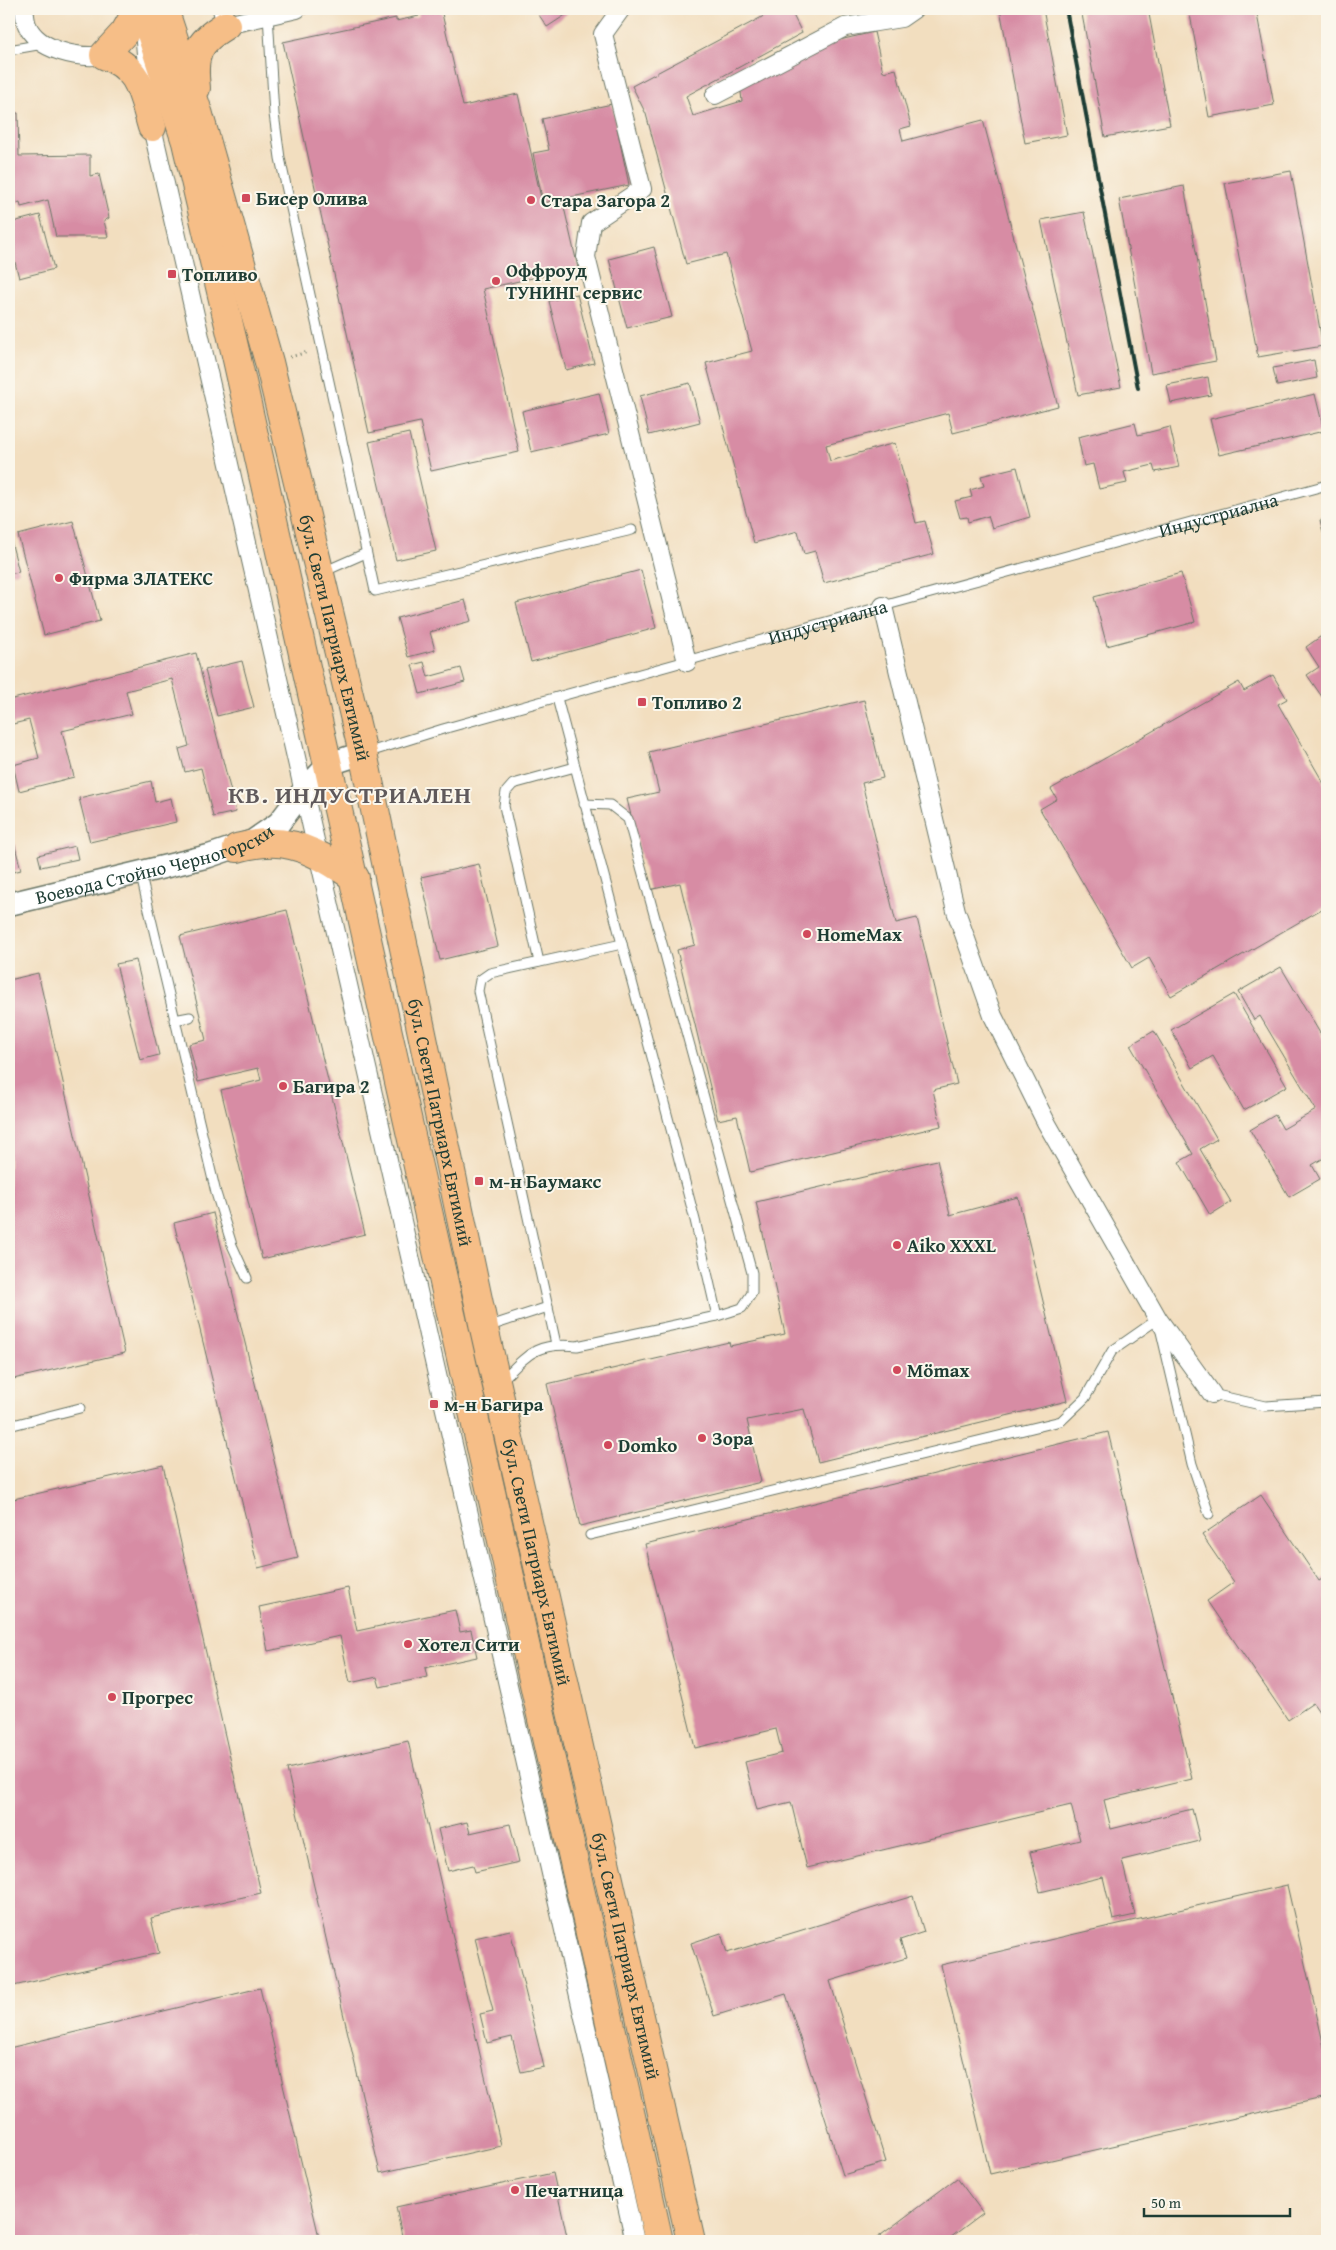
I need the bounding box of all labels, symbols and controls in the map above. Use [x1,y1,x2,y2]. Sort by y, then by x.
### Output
place label: Бисер Олива [256,184,368,212]
place label: Стара Загора 2 [541,186,670,214]
marker: Бисер Олива [240,192,252,204]
marker: Стара Загора 2 [525,194,537,206]
place label: Оффроуд ТУНИНГ сервис [506,256,642,306]
place label: Топливо [182,260,258,288]
marker: Топливо [166,268,178,280]
marker: Оффроуд ТУНИНГ сервис [490,275,502,287]
street label: Индустриална [1155,485,1281,544]
street label: бул. Свети Патриарх Евтимий [292,512,378,764]
place label: Фирма ЗЛАТЕКС [69,564,214,592]
marker: Фирма ЗЛАТЕКС [53,572,65,584]
street label: Индустриална [765,591,890,651]
place label: Топливо 2 [652,688,742,716]
marker: Топливо 2 [636,696,648,708]
district label: КВ. ИНДУСТРИАЛЕН [228,777,472,812]
street label: Воевода Стойно Черногорски [33,817,279,911]
place label: HomeMax [817,920,902,948]
marker: HomeMax [801,928,813,940]
street label: бул. Свети Патриарх Евтимий [401,996,480,1249]
place label: Багира 2 [293,1072,370,1100]
marker: Багира 2 [277,1080,289,1092]
place label: м-н Баумакс [489,1167,602,1195]
marker: м-н Баумакс [473,1175,485,1187]
place label: Aiko XXXL [907,1231,996,1259]
marker: Aiko XXXL [891,1239,903,1251]
place label: Mömax [907,1356,970,1384]
marker: Mömax [891,1364,903,1376]
place label: м-н Багира [444,1390,544,1418]
marker: м-н Багира [428,1398,440,1410]
place label: Зора [712,1424,754,1452]
place label: Domko [618,1431,677,1459]
marker: Зора [696,1432,708,1444]
street label: бул. Свети Патриарх Евтимий [495,1436,579,1688]
marker: Domko [602,1439,614,1451]
place label: Хотел Сити [418,1630,520,1658]
marker: Хотел Сити [402,1638,414,1650]
place label: Прогрес [122,1683,193,1711]
marker: Прогрес [106,1691,118,1703]
street label: бул. Свети Патриарх Евтимий [585,1830,668,2082]
place label: Печатница [525,2176,624,2204]
marker: Печатница [509,2184,521,2196]
scale bar [1144,2185,1290,2217]
text: 50 m [1151,2192,1182,2213]

